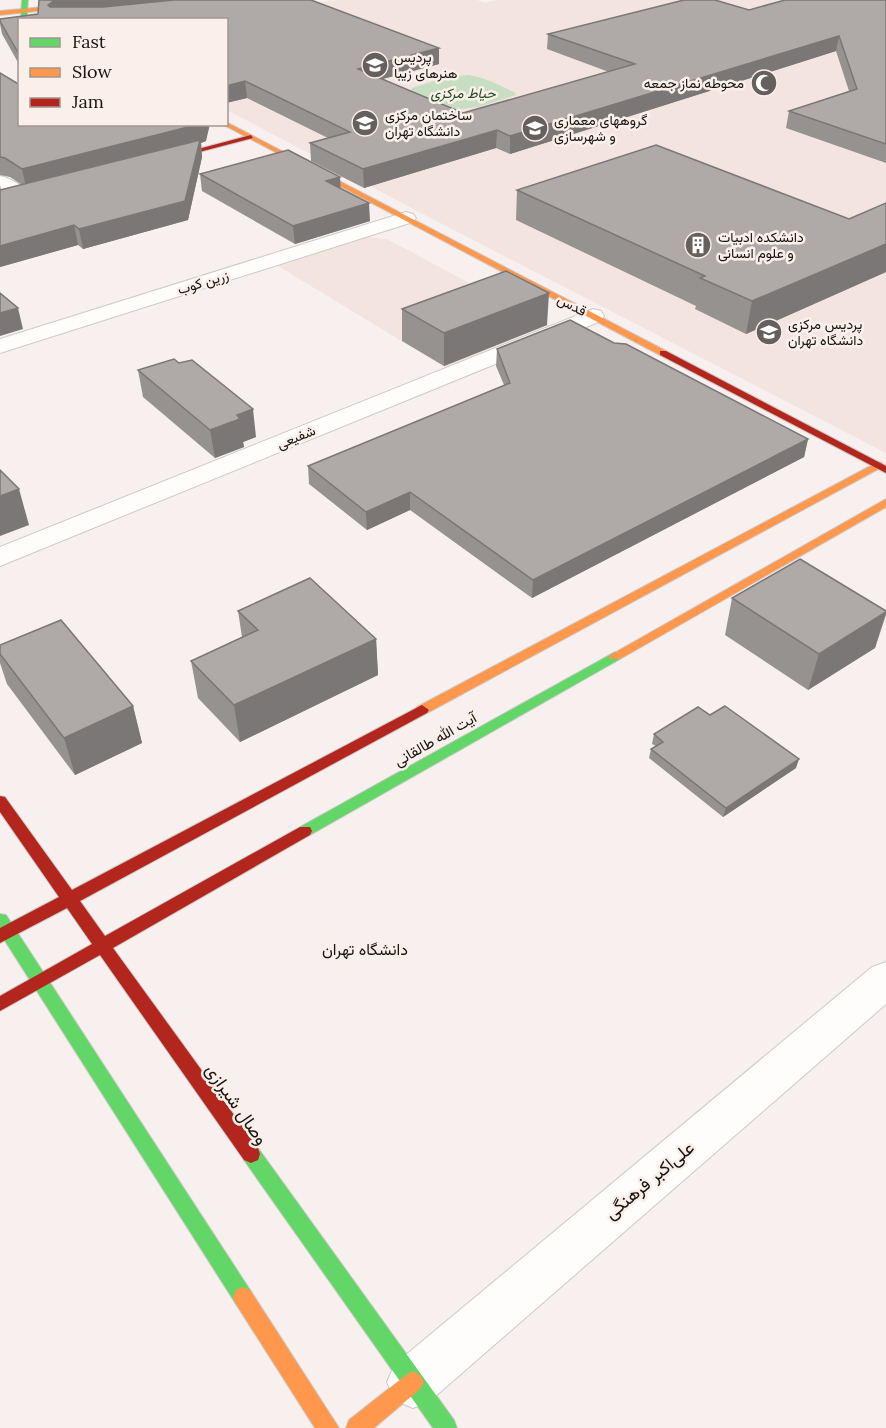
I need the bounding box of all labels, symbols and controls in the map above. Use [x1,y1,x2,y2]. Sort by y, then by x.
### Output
legend [18,18,228,126]
text: Fast [72,30,106,53]
place label: پردیس هنرهای زیبا [394,48,458,82]
school or university icon: پردیس هنرهای زیبا [360,50,390,80]
text: Slow [72,60,112,83]
mosque icon: محوطه نماز جمعه [749,68,779,98]
place label: محوطه نماز جمعه [644,74,744,92]
park label: حیاط مرکزی [430,84,496,102]
text: Jam [71,90,104,113]
place label: ساختمان مرکزی دانشگاه تهران [385,106,472,140]
school or university icon: ساختمان مرکزی دانشگاه تهران [350,108,380,138]
place label: گروههای معماری و شهرسازی [554,111,647,145]
school or university icon: گروههای معماری و شهرسازی [520,113,550,143]
place label: دانشکده ادبیات و علوم انسانی [718,228,804,262]
building icon: دانشکده ادبیات و علوم انسانی [683,230,713,260]
street label: زرین کوب [175,266,231,298]
street label: قدس [554,290,590,320]
place label: پردیس مرکزی دانشگاه‌ تهران [788,315,864,349]
school or university icon: پردیس مرکزی دانشگاه‌ تهران [754,317,784,347]
street label: شفیعی [274,421,318,453]
street label: آیت الله طالقانی [390,707,482,771]
district label: دانشگاه تهران [322,939,408,960]
street label: وصال شیرازی [201,1059,273,1149]
street label: علی‌اکبر فرهنگی [599,1136,699,1224]

